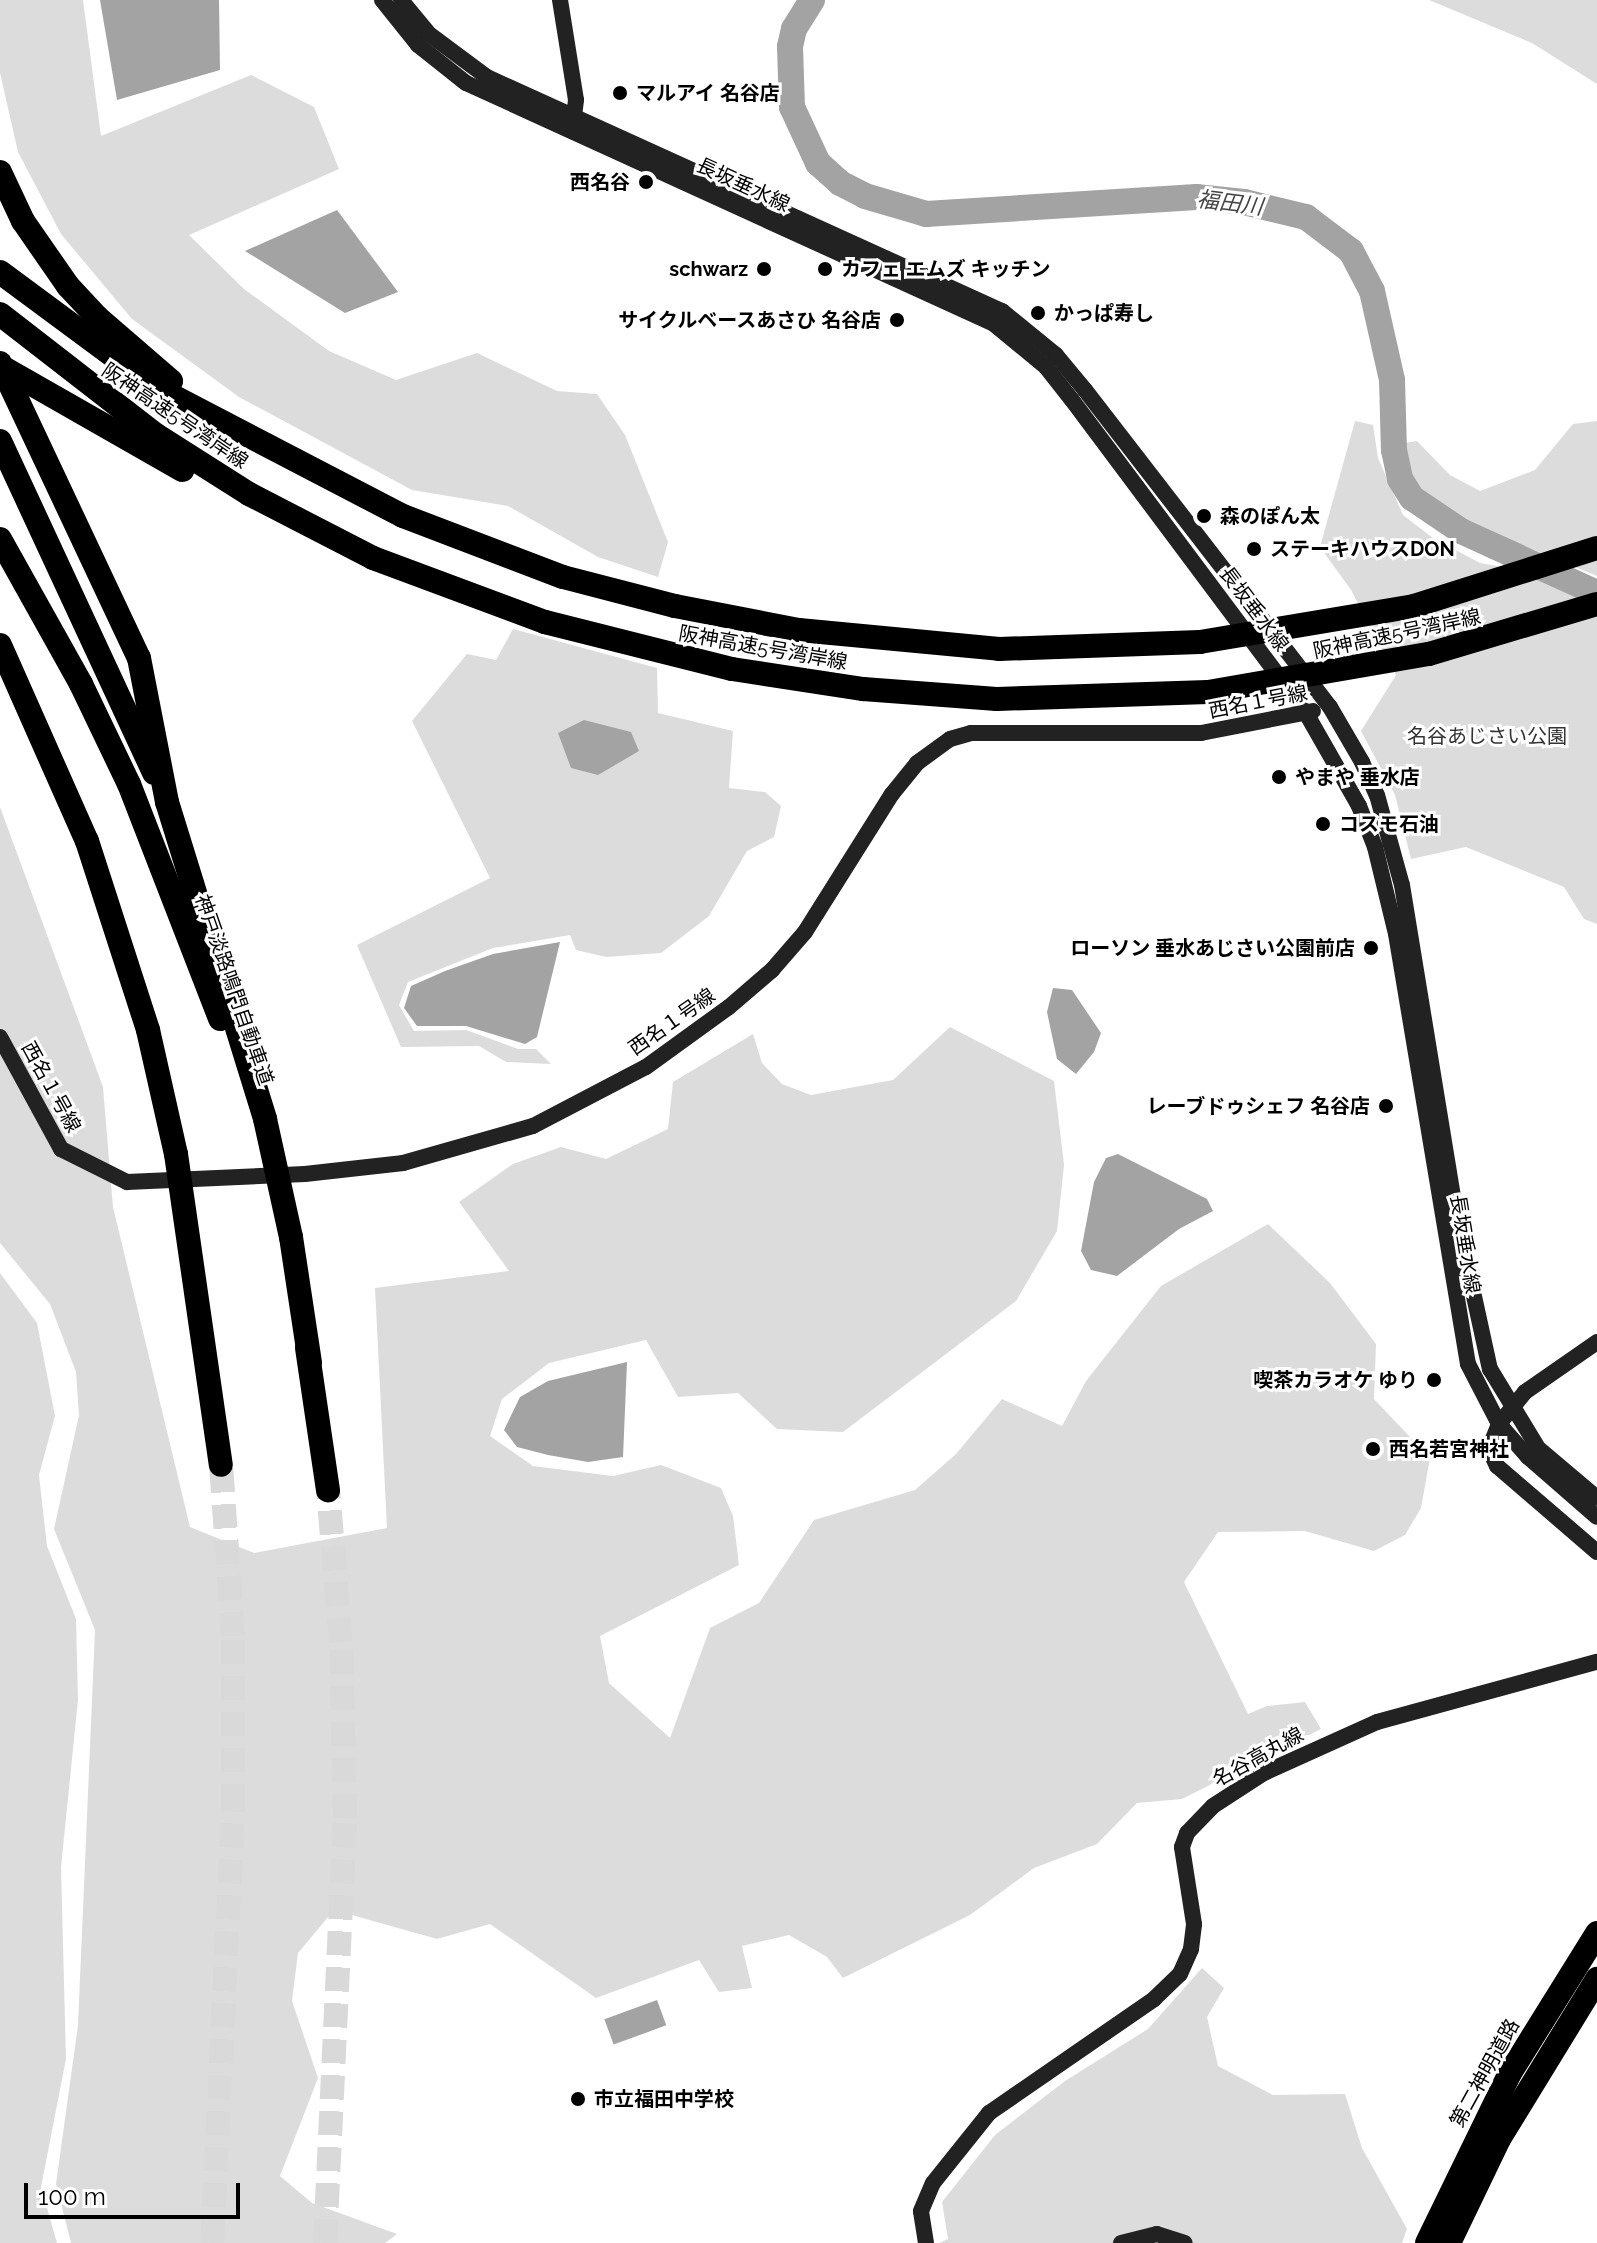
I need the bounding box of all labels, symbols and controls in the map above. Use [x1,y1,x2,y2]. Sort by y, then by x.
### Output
place label: マルアイ 名谷店 [636,81,781,105]
marker: マルアイ 名谷店 [611,84,629,102]
street label: 長坂垂水線 [693,153,793,217]
place label: 西名谷 [570,170,630,194]
marker: 西名谷 [637,173,655,191]
water label: 福田川 [1196,186,1264,220]
place label: schwarz [669,257,748,281]
place label: カフェ エムズ キッチン [841,257,1051,281]
marker: schwarz [755,260,773,278]
marker: カフェ エムズ キッチン [816,260,834,278]
place label: かっぱ寿し [1054,301,1154,325]
marker: かっぱ寿し [1029,304,1047,322]
place label: サイクルベースあさひ 名谷店 [616,308,881,332]
marker: サイクルベースあさひ 名谷店 [888,311,906,329]
street label: 阪神高速5号湾岸線 [97,358,253,474]
place label: 森のぽん太 [1220,504,1320,528]
marker: 森のぽん太 [1195,507,1213,525]
place label: ステーキハウスDON [1270,537,1455,561]
marker: ステーキハウスDON [1245,540,1263,558]
street label: 長坂垂水線 [1214,562,1294,656]
street label: 阪神高速5号湾岸線 [1311,604,1483,664]
street label: 阪神高速5号湾岸線 [677,621,849,675]
street label: 西名１号線 [1207,681,1309,723]
park label: 名谷あじさい公園 [1407,724,1567,748]
place label: やまや 垂水店 [1295,765,1420,789]
marker: やまや 垂水店 [1270,768,1288,786]
place label: コスモ石油 [1339,812,1439,836]
marker: コスモ石油 [1314,815,1332,833]
street label: 神戸淡路鳴門自動車道 [190,892,278,1088]
place label: ローソン 垂水あじさい公園前店 [1070,936,1355,960]
marker: ローソン 垂水あじさい公園前店 [1362,939,1380,957]
street label: 西名１号線 [624,983,720,1061]
street label: 西名１号線 [16,1037,86,1137]
place label: レーブドゥシェフ 名谷店 [1145,1094,1370,1118]
marker: レーブドゥシェフ 名谷店 [1377,1097,1395,1115]
street label: 長坂垂水線 [1445,1193,1485,1295]
place label: 喫茶カラオケ ゆり [1253,1368,1418,1392]
marker: 喫茶カラオケ ゆり [1425,1371,1443,1389]
place label: 西名若宮神社 [1389,1437,1509,1461]
marker: 西名若宮神社 [1364,1440,1382,1458]
street label: 名谷高丸線 [1208,1722,1308,1792]
street label: 第二神明道路 [1445,2015,1525,2131]
place label: 市立福田中学校 [594,2087,734,2111]
marker: 市立福田中学校 [569,2090,587,2108]
scale bar [28,2167,244,2217]
text: 100 m [38,2182,106,2211]

